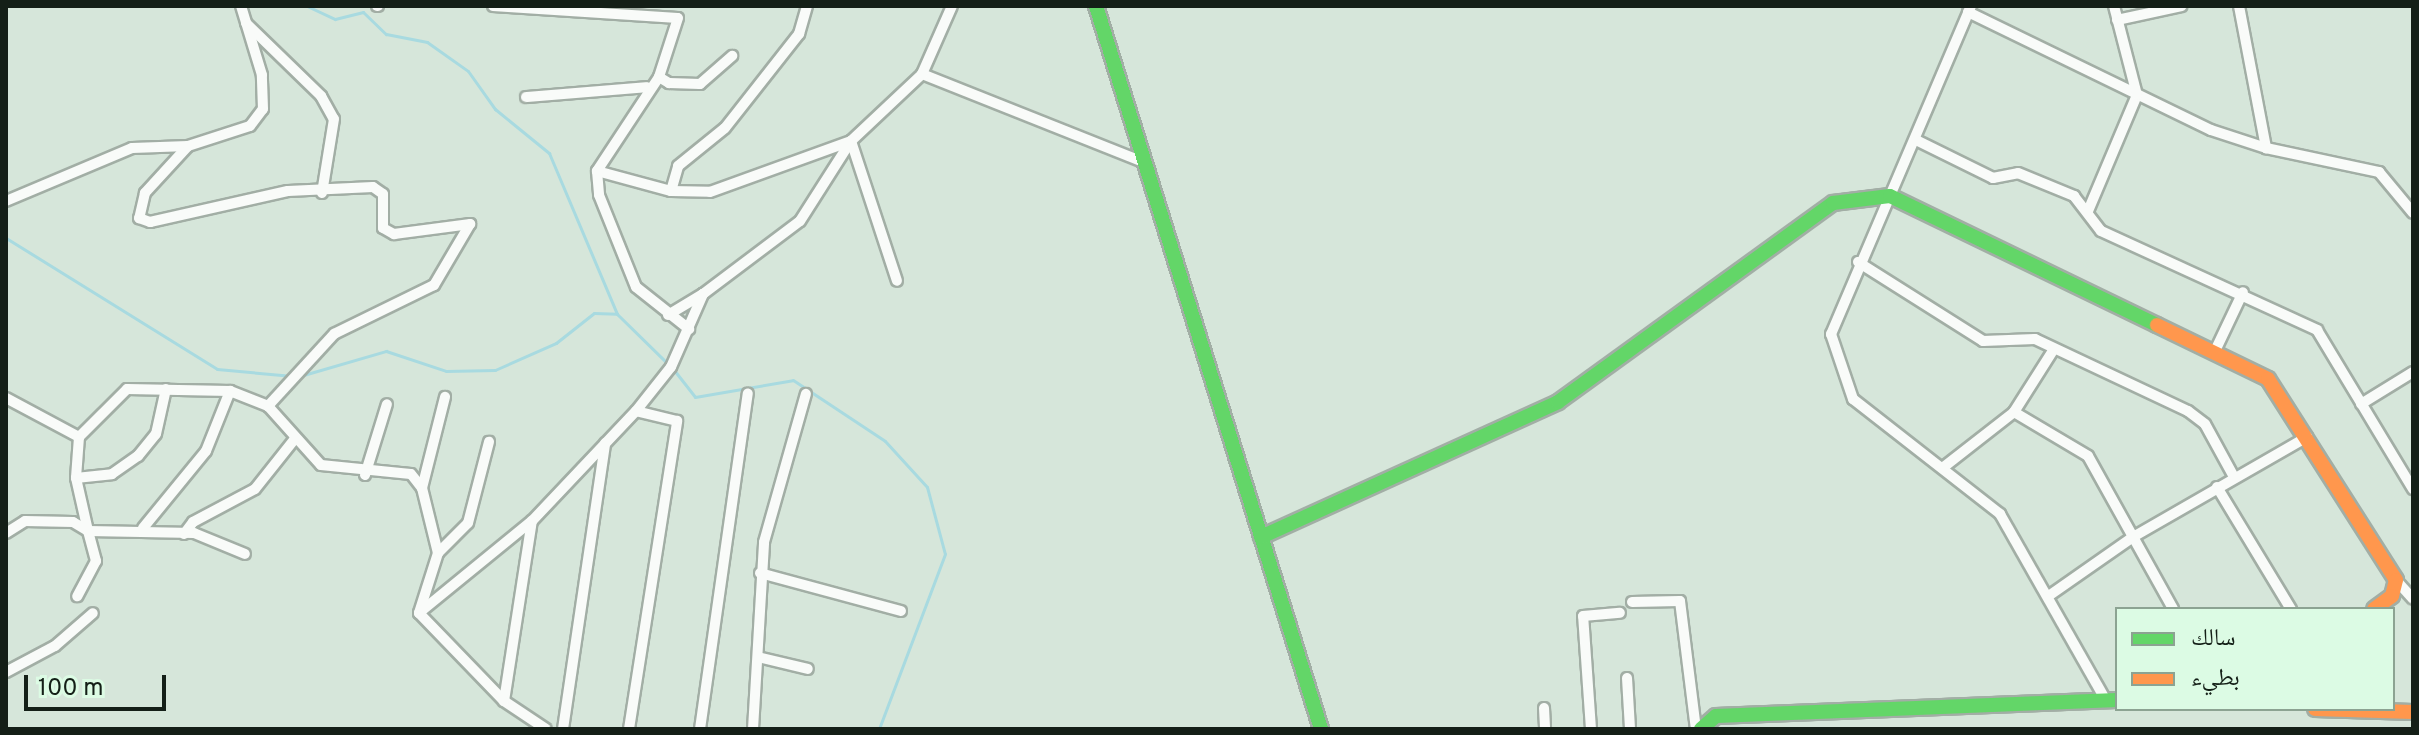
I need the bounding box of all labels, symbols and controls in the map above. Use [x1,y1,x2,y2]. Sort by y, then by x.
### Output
legend [2115,607,2395,711]
text: سالك [2191,624,2236,654]
scale bar [28,659,170,709]
text: بطيء [2191,664,2240,694]
text: 100 m [38,674,104,704]

